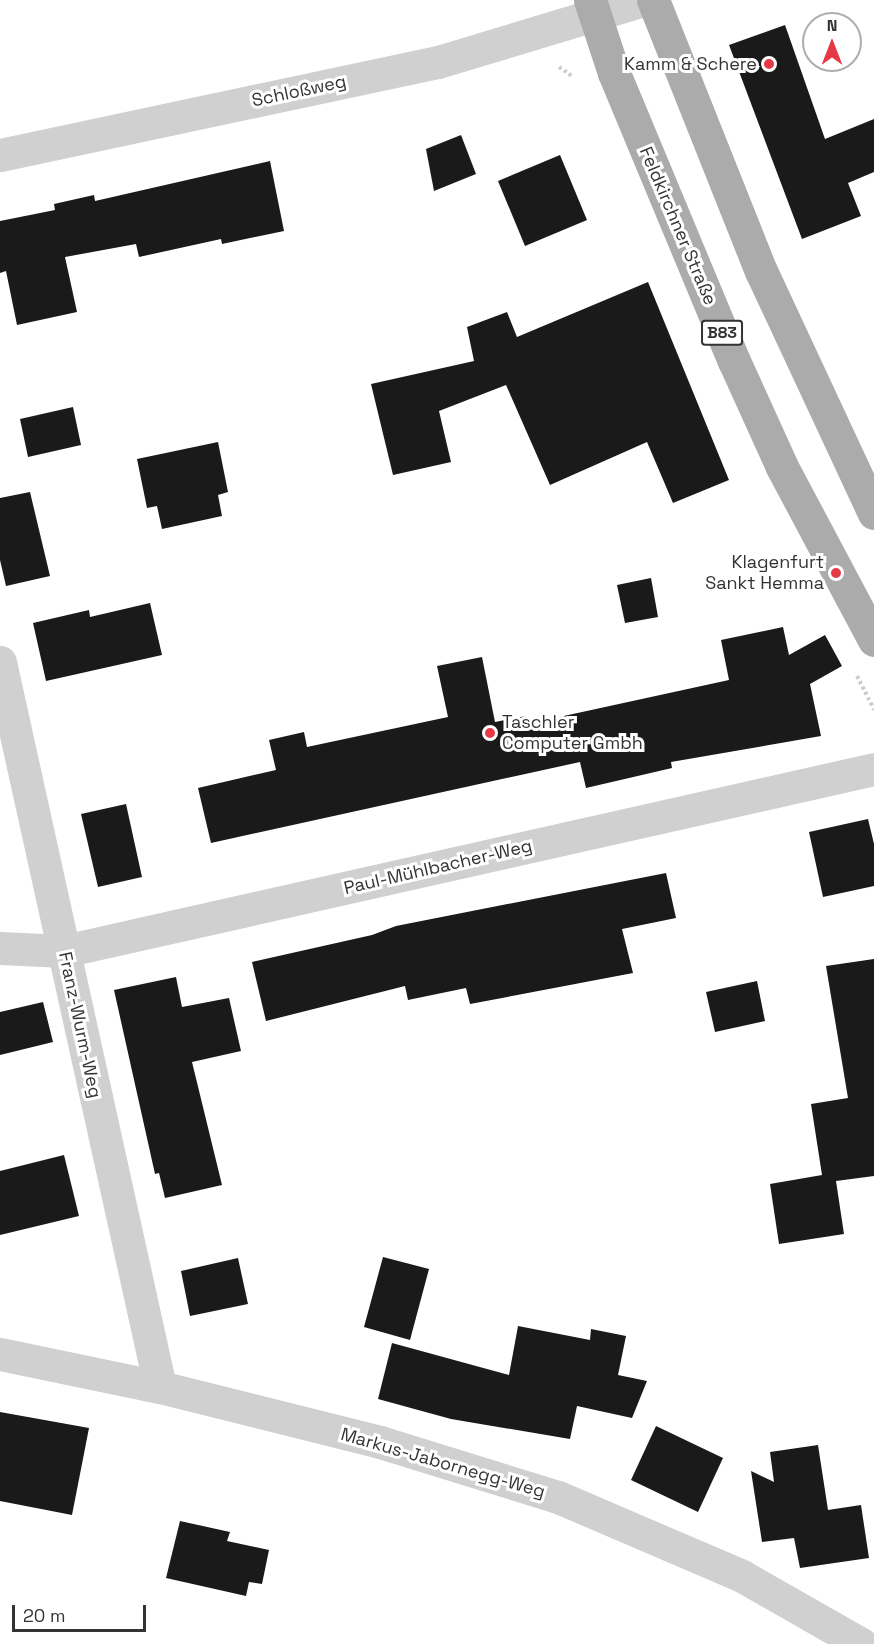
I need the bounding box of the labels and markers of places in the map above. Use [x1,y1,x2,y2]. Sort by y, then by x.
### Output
place label: Kamm & Schere [624,53,757,75]
marker: Kamm & Schere [762,57,776,71]
place label: Klagenfurt Sankt Hemma [705,552,824,594]
marker: Klagenfurt Sankt Hemma [829,566,843,580]
place label: Taschler Computer Gmbh [502,712,643,754]
marker: Taschler Computer Gmbh [483,726,497,740]

